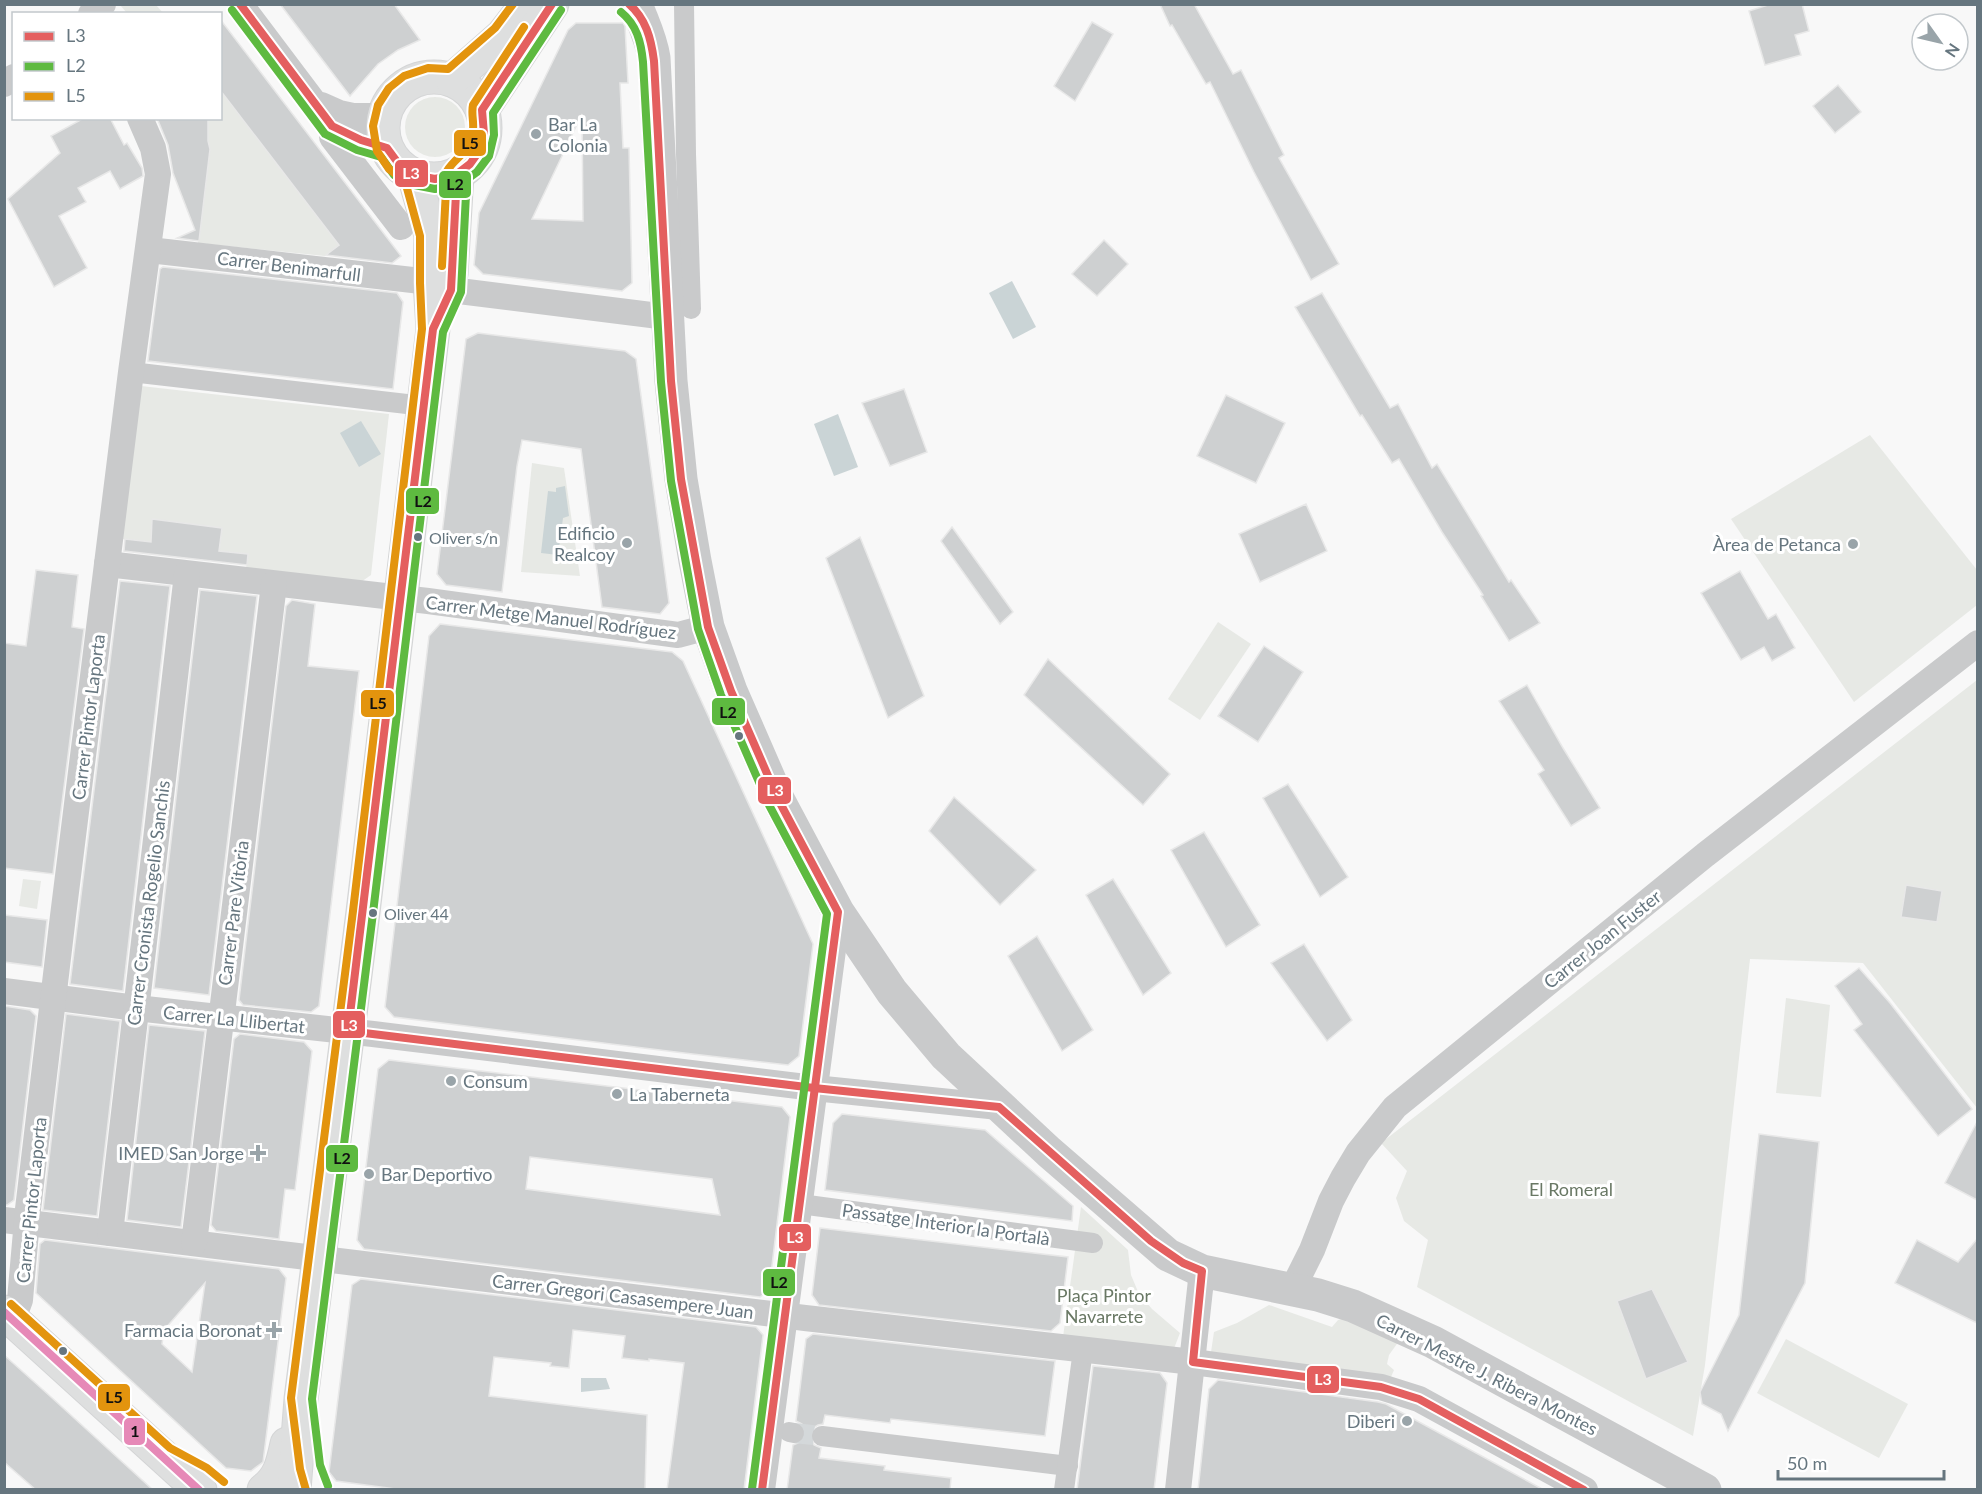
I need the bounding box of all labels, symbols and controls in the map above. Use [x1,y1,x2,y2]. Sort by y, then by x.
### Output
legend [12,12,222,120]
north arrow [1910,12,1970,72]
text: L3 [66,24,86,46]
text: N [1942,40,1964,61]
text: L2 [66,54,86,76]
text: L5 [66,84,86,106]
place label: Bar La Colonia [548,113,608,156]
marker: Bar La Colonia [529,127,543,141]
line badge: L5 [453,129,487,157]
text: L5 [461,133,479,152]
line badge: L3 [394,159,429,188]
text: L3 [402,163,420,182]
line badge: L2 [438,170,472,199]
text: L2 [446,174,464,193]
street label: Carrer Benimarfull [216,246,362,286]
line badge: L2 [405,487,440,515]
text: L2 [414,491,432,510]
place label: Edificio Realcoy [554,522,616,565]
place label: Oliver s/n [429,528,498,547]
marker: Oliver s/n [412,531,424,543]
place label: Àrea de Petanca [1713,533,1841,555]
marker: Edificio Realcoy [620,536,634,550]
marker: Àrea de Petanca [1846,537,1860,551]
street label: Carrer Metge Manuel Rodríguez [424,591,678,643]
street label: Carrer Pintor Laporta [67,633,109,801]
line badge: L5 [360,689,395,718]
text: L5 [369,693,387,712]
line badge: L2 [711,697,746,726]
text: L2 [719,702,737,721]
unlabelled marker [733,730,745,742]
line badge: L3 [757,776,792,805]
street label: Carrer Cronista Rogelio Sanchis [122,779,174,1027]
text: L3 [766,780,784,799]
street label: Carrer Pare Vitòria [213,839,253,987]
street label: Carrer Joan Fuster [1539,885,1665,993]
place label: Oliver 44 [384,904,449,923]
marker: Oliver 44 [367,907,379,919]
street label: Carrer La Llibertat [162,1001,307,1037]
line badge: L3 [332,1010,366,1039]
text: L3 [340,1015,358,1034]
place label: Consum [463,1070,528,1092]
marker: Consum [444,1074,458,1088]
place label: La Taberneta [629,1083,730,1105]
marker: La Taberneta [610,1087,624,1101]
street label: Carrer Pintor Laporta [11,1116,51,1284]
place label: IMED San Jorge [118,1142,244,1164]
marker: IMED San Jorge [249,1144,267,1162]
line badge: L2 [325,1144,359,1173]
text: L2 [333,1148,351,1167]
place label: Bar Deportivo [381,1163,492,1185]
marker: Bar Deportivo [362,1167,376,1181]
park label: El Romeral [1529,1178,1613,1200]
street label: Passatge Interior la Portalà [841,1199,1051,1249]
line badge: L3 [778,1223,812,1252]
text: L3 [786,1227,804,1246]
line badge: L2 [762,1268,796,1297]
street label: Carrer Gregori Casasempere Juan [491,1269,755,1323]
text: L2 [770,1272,788,1291]
park label: Plaça Pintor Navarrete [1057,1284,1152,1327]
street label: Carrer Mestre J. Ribera Montes [1373,1308,1602,1440]
place label: Farmacia Boronat [124,1319,263,1341]
marker: Farmacia Boronat [267,1323,281,1337]
unlabelled marker [57,1345,69,1357]
line badge: L3 [1306,1365,1340,1394]
text: L3 [1314,1369,1332,1388]
line badge: L5 [97,1383,131,1412]
text: L5 [105,1387,123,1406]
place label: Diberi [1347,1410,1395,1432]
marker: Diberi [1400,1414,1414,1428]
line badge: 1 [123,1417,146,1446]
text: 1 [130,1421,140,1440]
scale bar [1778,1443,1944,1481]
text: 50 m [1787,1452,1827,1474]

